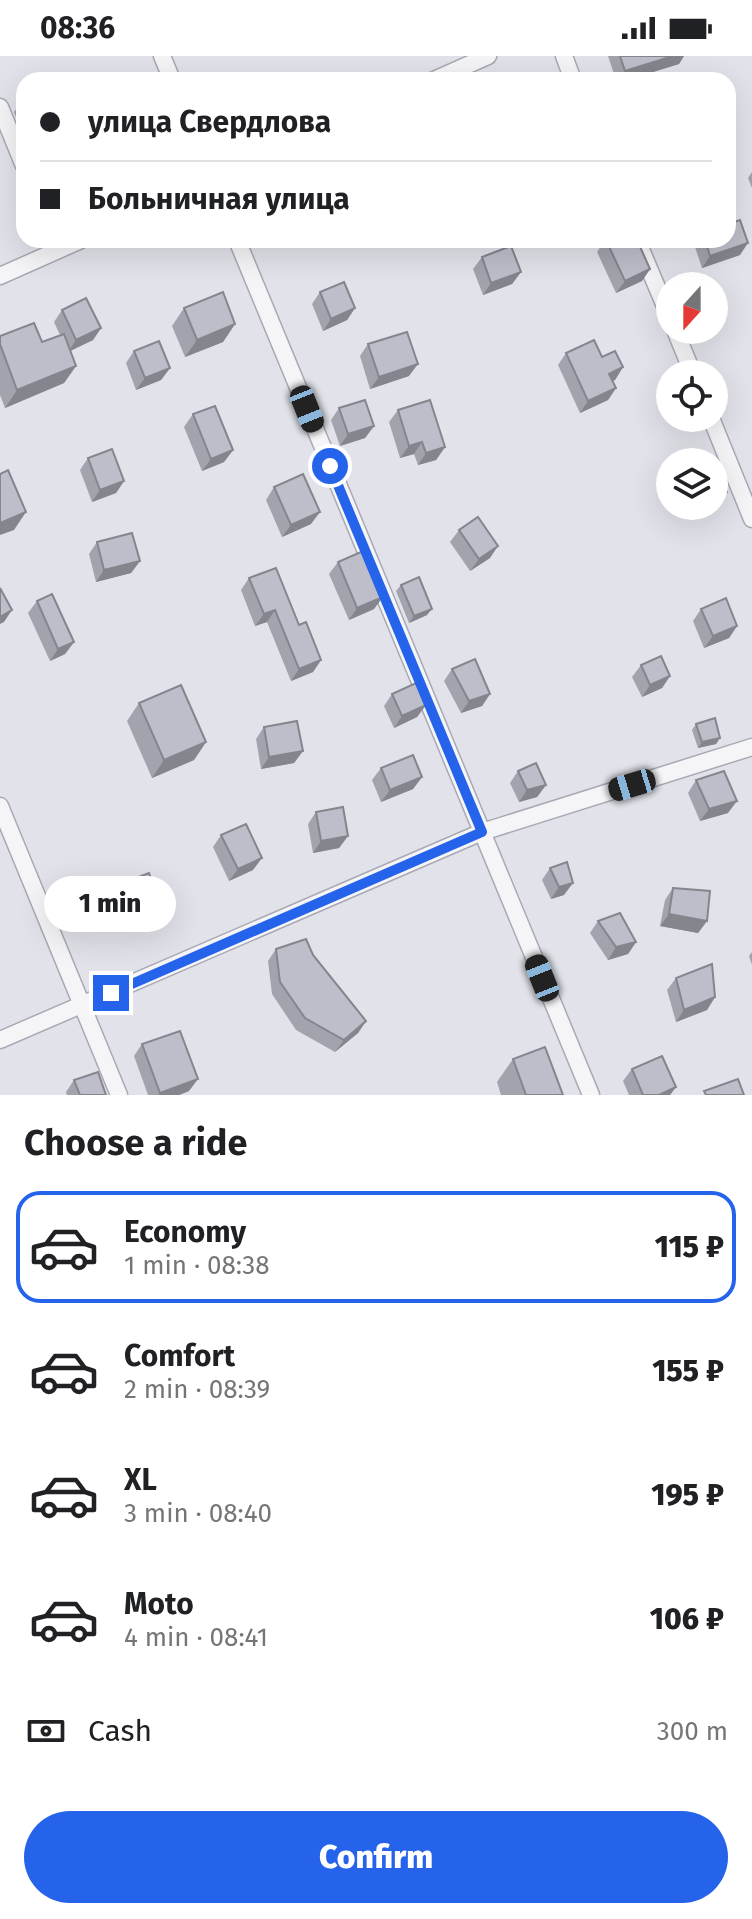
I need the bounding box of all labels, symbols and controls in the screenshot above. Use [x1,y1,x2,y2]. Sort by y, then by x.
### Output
text: 08:36 [40,10,115,46]
text: улица Свердлова [88,104,331,140]
text: Больничная улица [88,181,350,217]
north arrow [656,272,728,344]
map controls [656,272,728,520]
button: locate [656,360,728,432]
car [287,382,327,436]
route start [312,448,348,484]
button: layers [656,448,728,520]
car [606,767,658,803]
callout: 1 min [45,877,177,933]
text: 1 min [79,888,141,919]
car [522,951,562,1005]
route end [93,975,129,1011]
text: Choose a ride [24,1121,247,1165]
icon: car [28,1211,100,1283]
text: Economy [124,1214,246,1250]
text: 115 ₽ [655,1229,724,1265]
text: 1 min · 08:38 [124,1250,270,1281]
icon: car [28,1335,100,1407]
text: Comfort [124,1338,235,1374]
text: 155 ₽ [652,1353,724,1389]
text: 2 min · 08:39 [124,1374,270,1405]
icon: car [28,1459,100,1531]
text: XL [124,1462,157,1498]
text: 195 ₽ [651,1477,724,1513]
text: 3 min · 08:40 [124,1498,272,1529]
icon: car [28,1583,100,1655]
text: Moto [124,1586,194,1622]
text: 106 ₽ [650,1601,724,1637]
text: 4 min · 08:41 [124,1622,268,1653]
icon: cash [24,1709,68,1753]
text: Cash [88,1713,152,1749]
text: 300 m [657,1716,728,1747]
button: Confirm [24,1811,728,1903]

